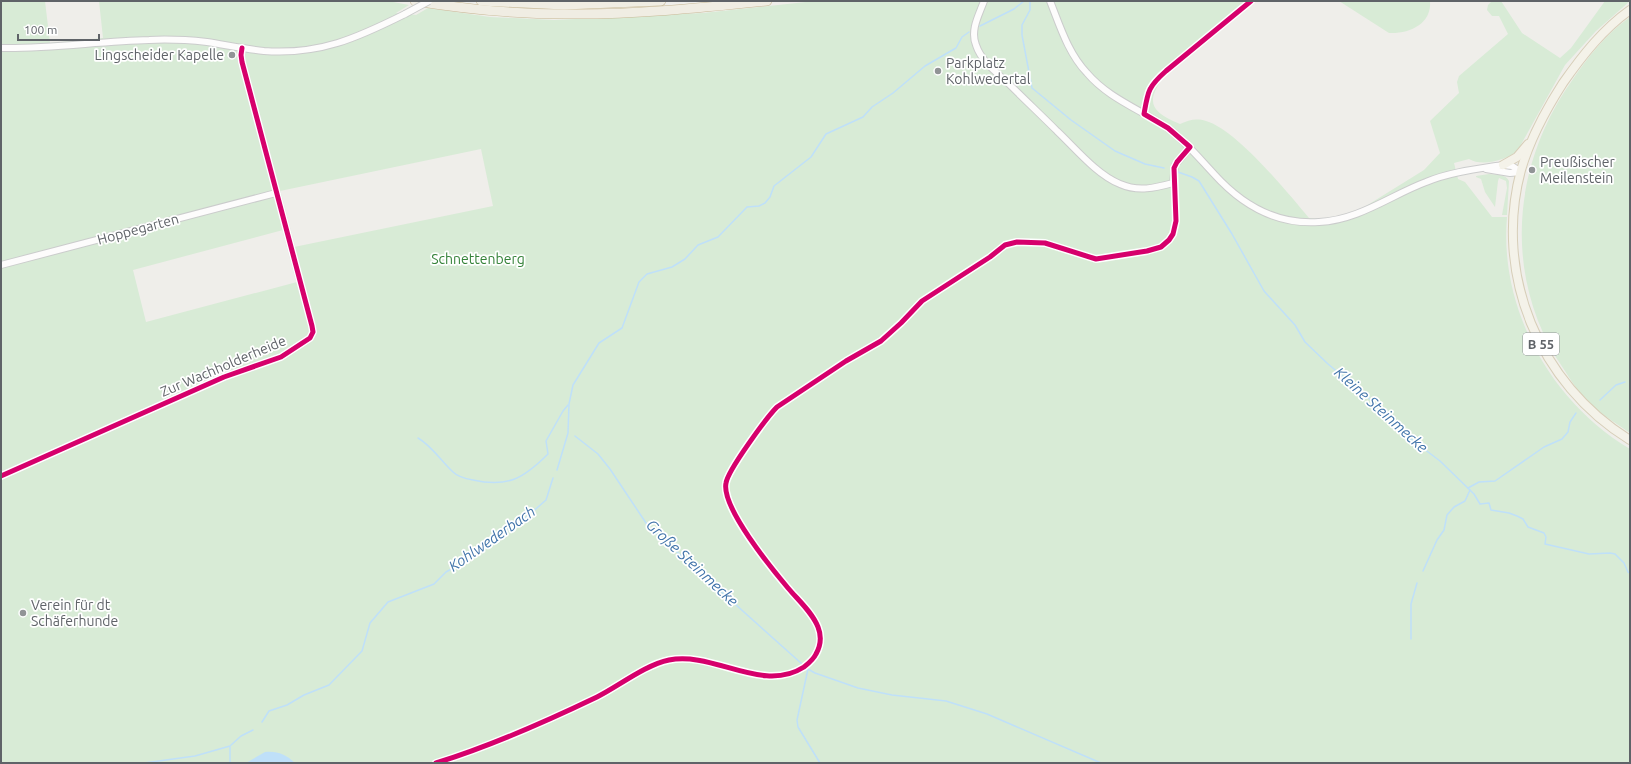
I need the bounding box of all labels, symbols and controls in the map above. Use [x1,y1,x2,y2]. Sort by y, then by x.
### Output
scale bar [18,16,99,42]
text: 100 m [24,23,57,36]
place label: Lingscheider Kapelle [95,47,224,63]
marker: Lingscheider Kapelle [227,50,237,60]
place label: Parkplatz Kohlwedertal [946,55,1031,87]
marker: Parkplatz Kohlwedertal [933,66,943,76]
place label: Preußischer Meilenstein [1540,154,1616,186]
marker: Preußischer Meilenstein [1527,165,1537,175]
street label: Hoppegarten [95,210,181,248]
park label: Schnettenberg [431,251,525,267]
street label: Zur Wachholderheide [158,332,288,400]
road number: B 55 [1523,333,1559,355]
water label: Kleine Steinmecke [1331,363,1432,456]
water label: Kohlwederbach [445,502,538,575]
water label: Große Steinmecke [643,516,742,610]
place label: Verein für dt Schäferhunde [31,597,118,629]
marker: Verein für dt Schäferhunde [18,608,28,618]

